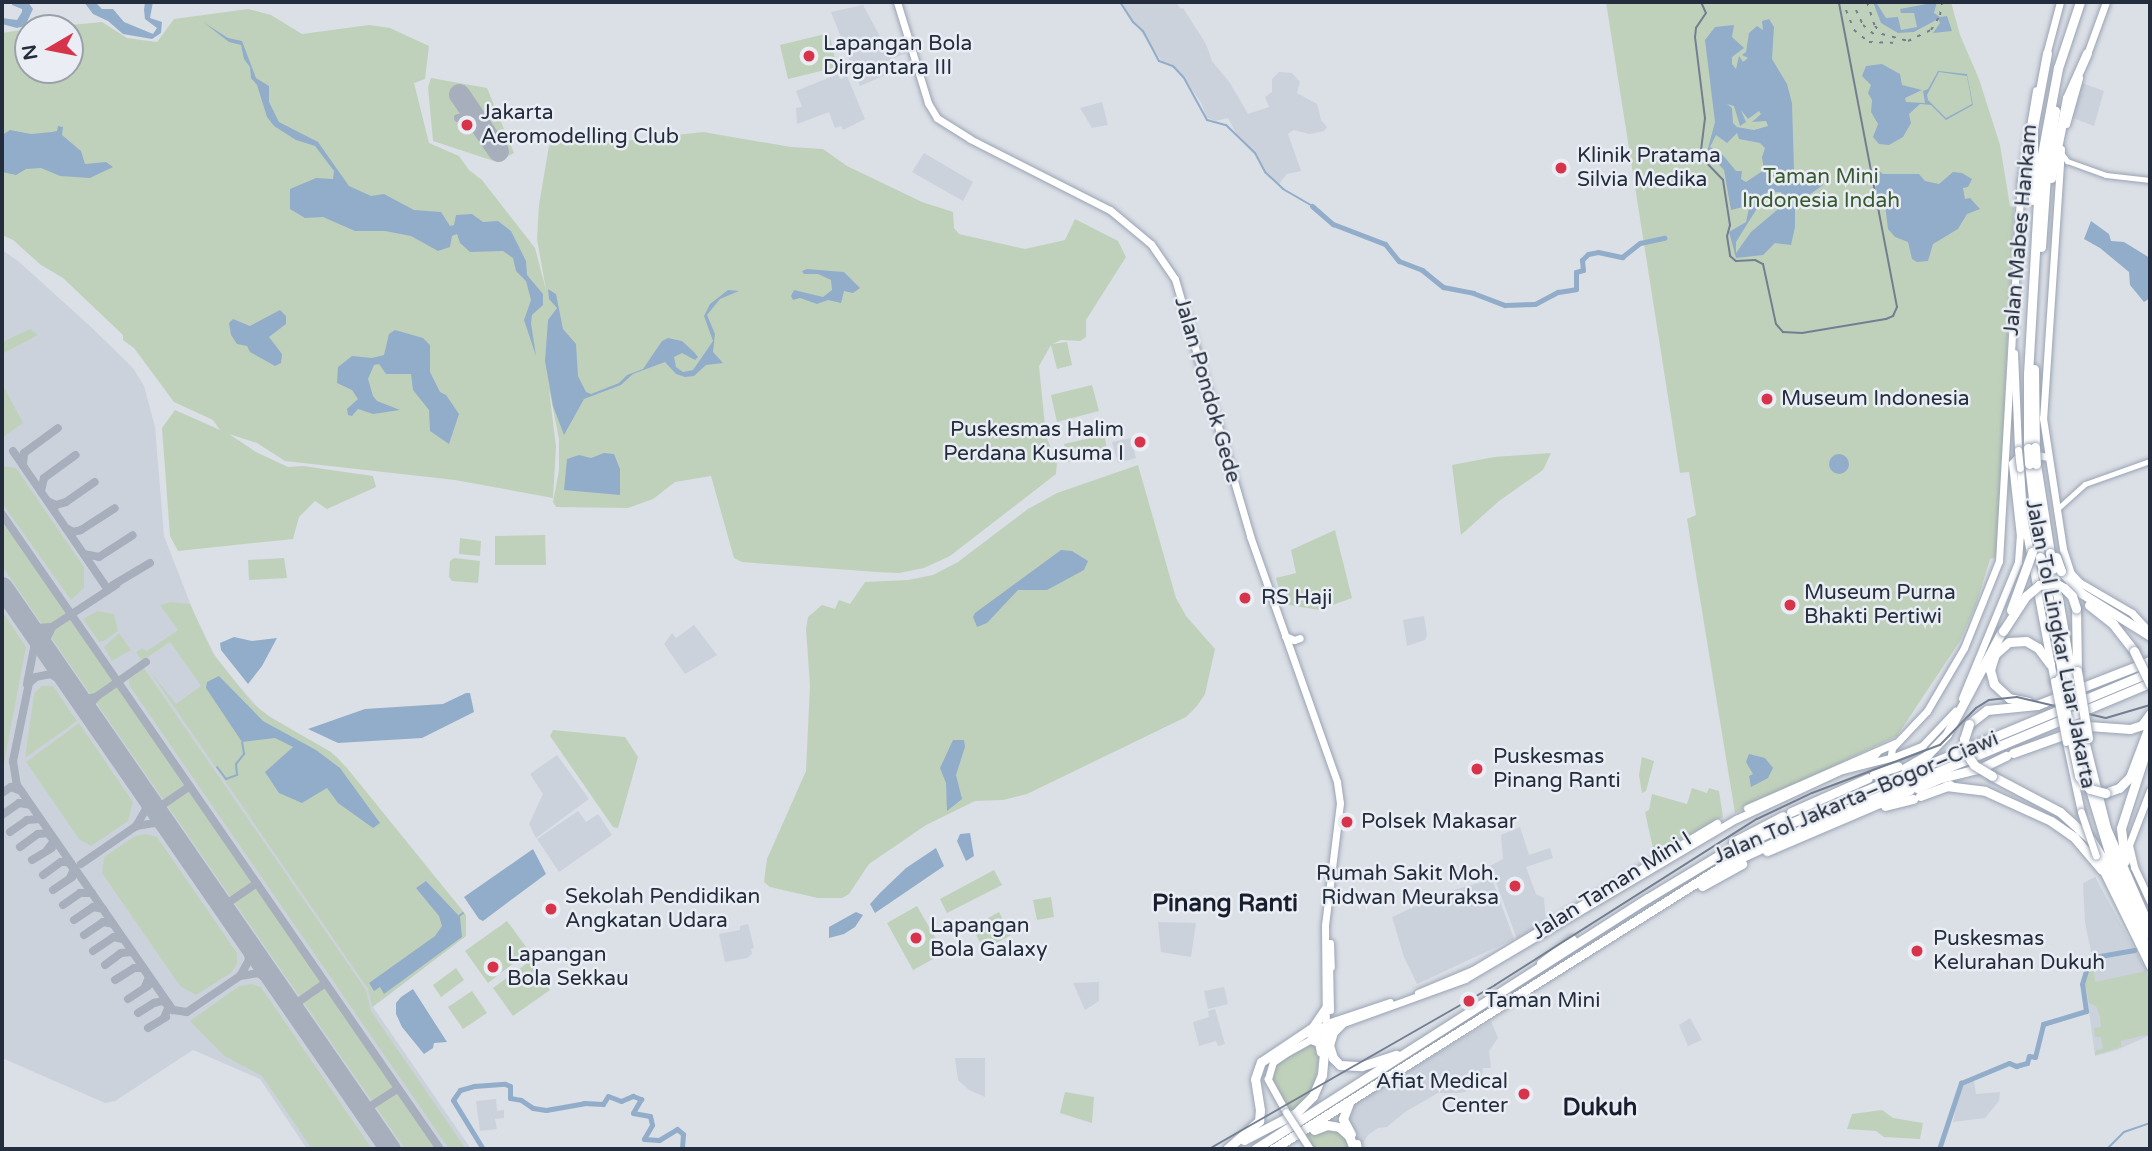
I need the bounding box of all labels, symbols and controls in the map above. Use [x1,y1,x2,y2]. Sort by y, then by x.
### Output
north arrow [14,14,84,84]
place label: Lapangan Bola Dirgantara III [823,31,972,81]
text: N [18,43,42,62]
marker: Lapangan Bola Dirgantara III [801,48,817,64]
place label: Jakarta Aeromodelling Club [481,100,679,150]
marker: Jakarta Aeromodelling Club [459,117,475,133]
street label: Jalan Mabes Hankam [1999,123,2043,337]
place label: Klinik Pratama Silvia Medika [1577,143,1721,193]
marker: Klinik Pratama Silvia Medika [1551,158,1571,178]
park label: Taman Mini Indonesia Indah [1742,164,1900,214]
street label: Jalan Pondok Gede [1168,294,1246,486]
place label: Museum Indonesia [1781,386,1970,412]
marker: Museum Indonesia [1759,391,1775,407]
place label: Puskesmas Halim Perdana Kusuma I [943,417,1124,467]
marker: Puskesmas Halim Perdana Kusuma I [1130,432,1150,452]
street label: Jalan Tol Lingkar Luar Jakarta [2020,497,2100,791]
place label: Museum Purna Bhakti Pertiwi [1804,580,1956,630]
place label: RS Haji [1261,585,1333,611]
marker: RS Haji [1235,588,1255,608]
marker: Museum Purna Bhakti Pertiwi [1782,597,1798,613]
street label: Jalan Tol Jakarta–Bogor–Ciawi [1710,726,2002,870]
place label: Puskesmas Pinang Ranti [1493,744,1621,794]
marker: Puskesmas Pinang Ranti [1467,759,1487,779]
place label: Polsek Makasar [1361,809,1517,835]
marker: Polsek Makasar [1339,814,1355,830]
street label: Jalan Taman Mini I [1527,827,1697,945]
place label: Rumah Sakit Moh. Ridwan Meuraksa [1316,861,1499,911]
marker: Rumah Sakit Moh. Ridwan Meuraksa [1505,876,1525,896]
place label: Sekolah Pendidikan Angkatan Udara [565,884,760,934]
district label: Pinang Ranti [1152,890,1298,918]
marker: Sekolah Pendidikan Angkatan Udara [543,901,559,917]
place label: Lapangan Bola Galaxy [930,913,1047,963]
place label: Puskesmas Kelurahan Dukuh [1933,926,2105,976]
marker: Lapangan Bola Galaxy [908,930,924,946]
marker: Puskesmas Kelurahan Dukuh [1907,941,1927,961]
place label: Lapangan Bola Sekkau [507,942,629,992]
marker: Lapangan Bola Sekkau [485,959,501,975]
place label: Taman Mini [1485,988,1601,1014]
marker: Taman Mini [1459,991,1479,1011]
place label: Afiat Medical Center [1376,1069,1508,1119]
marker: Afiat Medical Center [1514,1084,1534,1104]
district label: Dukuh [1563,1094,1637,1122]

